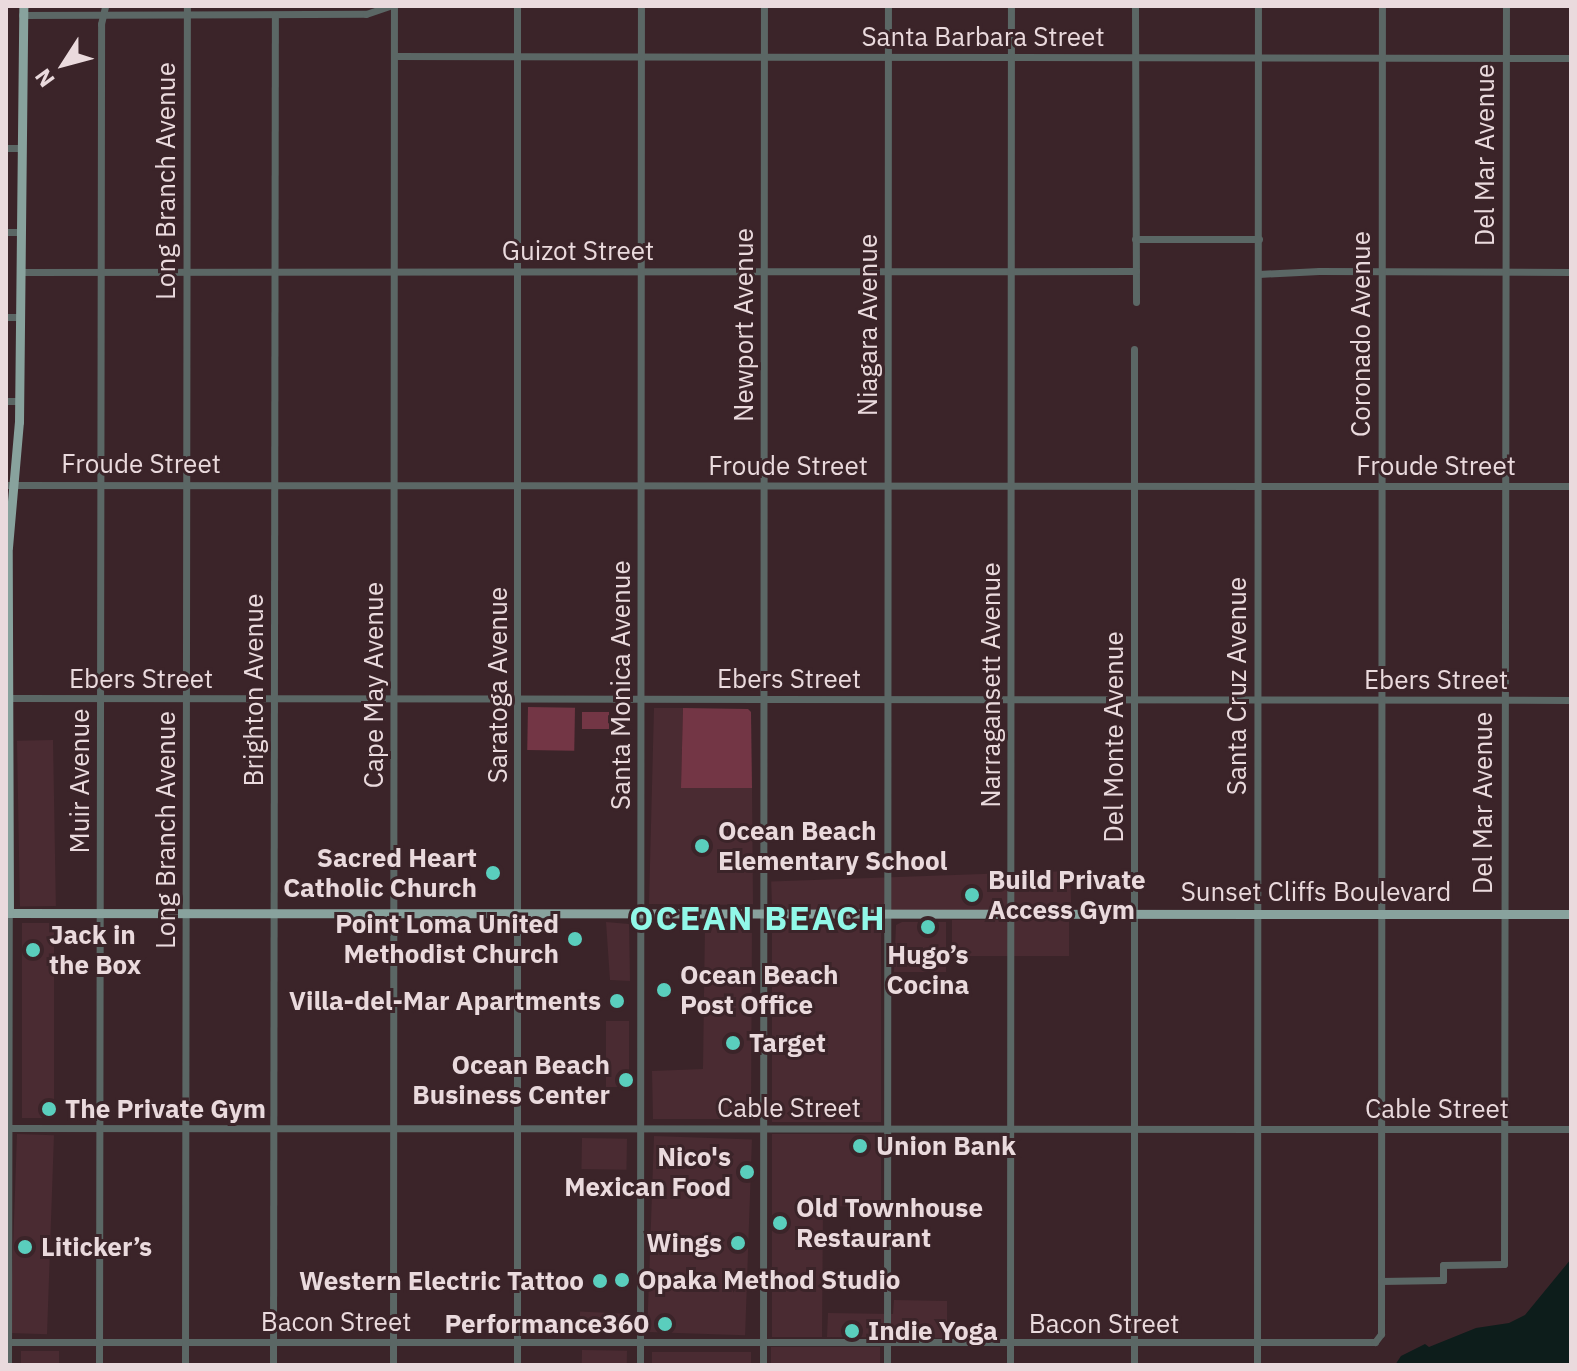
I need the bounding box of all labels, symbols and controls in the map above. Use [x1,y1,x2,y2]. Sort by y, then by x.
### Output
street label: Santa Barbara Street [861,21,1105,53]
north arrow [24,24,104,104]
street label: Long Branch Avenue [150,62,182,300]
text: N [28,63,61,93]
street label: Del Mar Avenue [1469,64,1501,246]
street label: Newport Avenue [728,228,760,422]
street label: Coronado Avenue [1345,231,1377,437]
street label: Niagara Avenue [852,234,884,416]
street label: Guizot Street [502,235,654,267]
street label: Froude Street [61,448,221,480]
street label: Froude Street [708,450,868,482]
street label: Froude Street [1356,450,1516,482]
street label: Santa Monica Avenue [605,560,637,810]
street label: Narragansett Avenue [975,562,1007,808]
street label: Santa Cruz Avenue [1221,577,1253,795]
street label: Cape May Avenue [358,582,390,788]
street label: Saratoga Avenue [482,587,514,783]
street label: Brighton Avenue [238,594,270,786]
street label: Del Monte Avenue [1098,631,1130,843]
street label: Ebers Street [69,663,213,695]
street label: Ebers Street [717,663,861,695]
street label: Ebers Street [1364,664,1508,696]
street label: Muir Avenue [64,709,96,853]
street label: Long Branch Avenue [150,711,182,949]
street label: Del Mar Avenue [1467,712,1499,894]
place label: Ocean Beach Elementary School [718,815,947,876]
marker: Ocean Beach Elementary School [693,837,711,855]
place label: Sacred Heart Catholic Church [283,842,477,904]
marker: Sacred Heart Catholic Church [484,864,502,882]
place label: Build Private Access Gym [988,864,1146,926]
street label: Sunset Cliffs Boulevard [1181,876,1451,908]
marker: Build Private Access Gym [963,886,981,904]
district label: OCEAN BEACH [629,898,887,938]
place label: Point Loma United Methodist Church [335,908,559,970]
marker: Hugo’s Cocina [919,918,937,936]
place label: Jack in the Box [49,919,141,980]
marker: Point Loma United Methodist Church [566,930,584,948]
place label: Hugo’s Cocina [887,939,969,1000]
marker: Jack in the Box [24,941,42,959]
place label: Ocean Beach Post Office [680,959,839,1020]
marker: Ocean Beach Post Office [655,981,673,999]
place label: Villa-del-Mar Apartments [289,985,601,1017]
marker: Villa-del-Mar Apartments [608,992,626,1010]
place label: Target [749,1027,826,1059]
marker: Target [724,1034,742,1052]
place label: Ocean Beach Business Center [412,1049,610,1110]
marker: Ocean Beach Business Center [617,1071,635,1089]
street label: Cable Street [717,1092,861,1124]
place label: The Private Gym [65,1093,266,1125]
street label: Cable Street [1365,1093,1509,1125]
marker: The Private Gym [40,1100,58,1118]
place label: Union Bank [876,1130,1016,1162]
marker: Union Bank [851,1137,869,1155]
place label: Nico's Mexican Food [564,1141,731,1202]
marker: Nico's Mexican Food [738,1163,756,1181]
place label: Old Townhouse Restaurant [796,1192,983,1254]
marker: Old Townhouse Restaurant [771,1214,789,1232]
place label: Wings [646,1227,722,1259]
place label: Liticker’s [41,1231,152,1263]
marker: Wings [729,1234,747,1252]
marker: Liticker’s [16,1238,34,1256]
place label: Opaka Method Studio [638,1264,901,1296]
place label: Western Electric Tattoo [299,1265,584,1297]
marker: Opaka Method Studio [613,1271,631,1289]
marker: Western Electric Tattoo [591,1272,609,1290]
street label: Bacon Street [261,1306,411,1338]
place label: Performance360 [444,1308,649,1340]
street label: Bacon Street [1029,1308,1179,1340]
marker: Performance360 [656,1315,674,1333]
place label: Indie Yoga [868,1315,998,1347]
marker: Indie Yoga [843,1322,861,1340]

